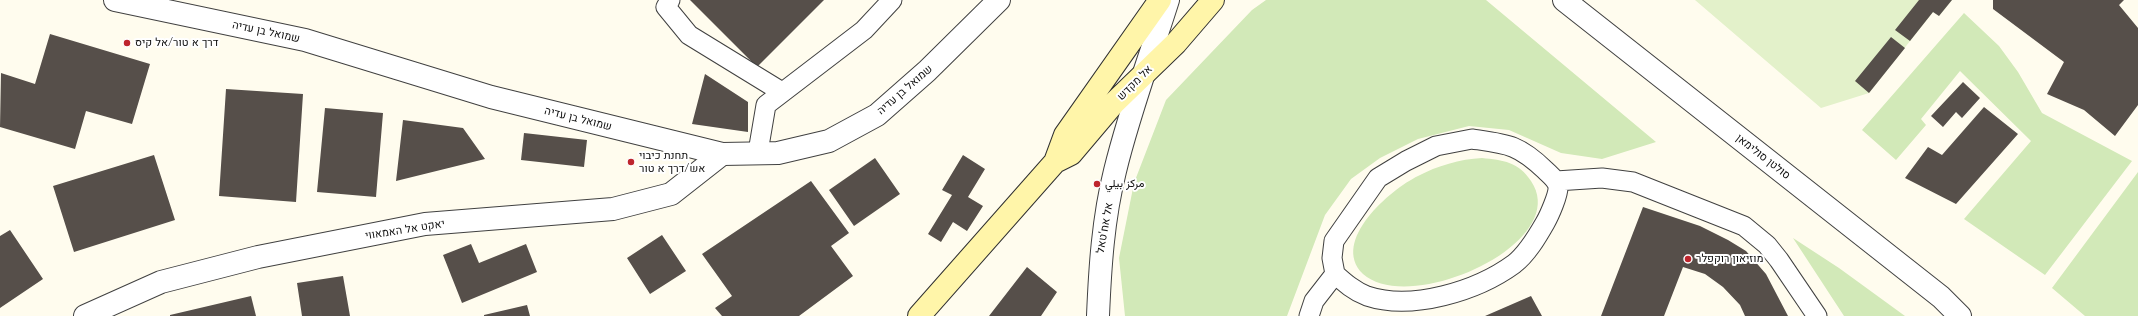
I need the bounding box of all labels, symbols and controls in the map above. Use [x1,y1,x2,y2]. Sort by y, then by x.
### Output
street label: שמואל בן עדיה [231,18,301,46]
place label: דרך א טור/אל קיס [135,36,218,50]
marker: דרך א טור/אל קיס [122,38,132,48]
street label: שמואל בן עדיה [875,62,935,118]
street label: אל מקדש [1115,63,1155,103]
street label: שמואל בן עדיה [543,104,613,134]
street label: סולטן סולימאן [1733,132,1793,182]
place label: תחנת כיבוי אש/דרך א טור [639,149,705,175]
marker: תחנת כיבוי אש/דרך א טור [626,157,636,167]
place label: مركز بيلي [1105,177,1144,191]
marker: مركز بيلي [1092,179,1102,189]
street label: אל אח'טאל [1094,202,1116,254]
street label: יאקט אל האמאווי [364,217,446,243]
place label: מוזיאון רוקפלר [1696,252,1763,266]
marker: מוזיאון רוקפלר [1683,254,1693,264]

